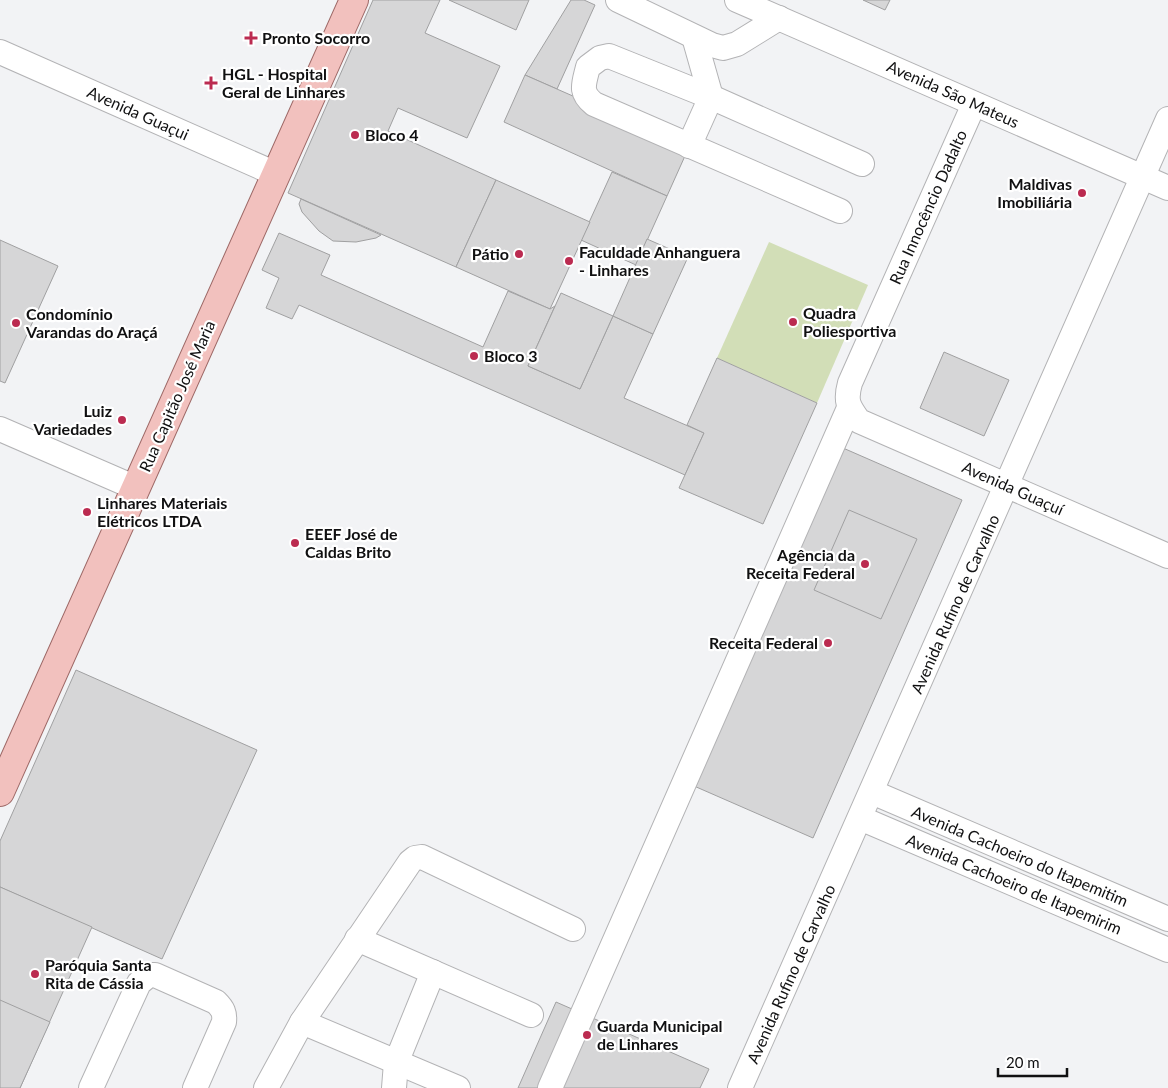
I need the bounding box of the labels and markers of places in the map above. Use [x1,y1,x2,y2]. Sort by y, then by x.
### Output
place label: Pronto Socorro [262,28,370,47]
marker: Pronto Socorro [244,31,258,45]
place label: HGL - Hospital Geral de Linhares [222,64,345,101]
marker: HGL - Hospital Geral de Linhares [204,76,218,90]
place label: Bloco 4 [365,125,419,144]
marker: Bloco 4 [349,129,361,141]
place label: Maldivas Imobiliária [997,174,1072,211]
marker: Maldivas Imobiliária [1076,187,1088,199]
place label: Faculdade Anhanguera - Linhares [579,242,740,279]
place label: Pátio [472,244,509,263]
marker: Pátio [513,248,525,260]
marker: Faculdade Anhanguera - Linhares [563,255,575,267]
place label: Quadra Poliesportiva [803,303,896,340]
place label: Condomínio Varandas do Araçá [25,304,158,341]
marker: Quadra Poliesportiva [787,316,799,328]
marker: Condomínio Varandas do Araçá [10,317,22,329]
place label: Bloco 3 [484,346,538,365]
marker: Bloco 3 [468,350,480,362]
place label: Luiz Variedades [33,401,112,438]
marker: Luiz Variedades [116,414,128,426]
place label: Linhares Materiais Elétricos LTDA [97,493,227,530]
marker: Linhares Materiais Elétricos LTDA [81,506,93,518]
place label: EEEF José de Caldas Brito [305,524,398,561]
marker: EEEF José de Caldas Brito [289,537,301,549]
place label: Agência da Receita Federal [746,545,855,582]
marker: Agência da Receita Federal [859,558,871,570]
place label: Receita Federal [709,633,818,652]
marker: Receita Federal [822,637,834,649]
place label: Paróquia Santa Rita de Cássia [45,955,152,992]
marker: Paróquia Santa Rita de Cássia [29,968,41,980]
place label: Guarda Municipal de Linhares [597,1016,723,1053]
marker: Guarda Municipal de Linhares [581,1029,593,1041]

